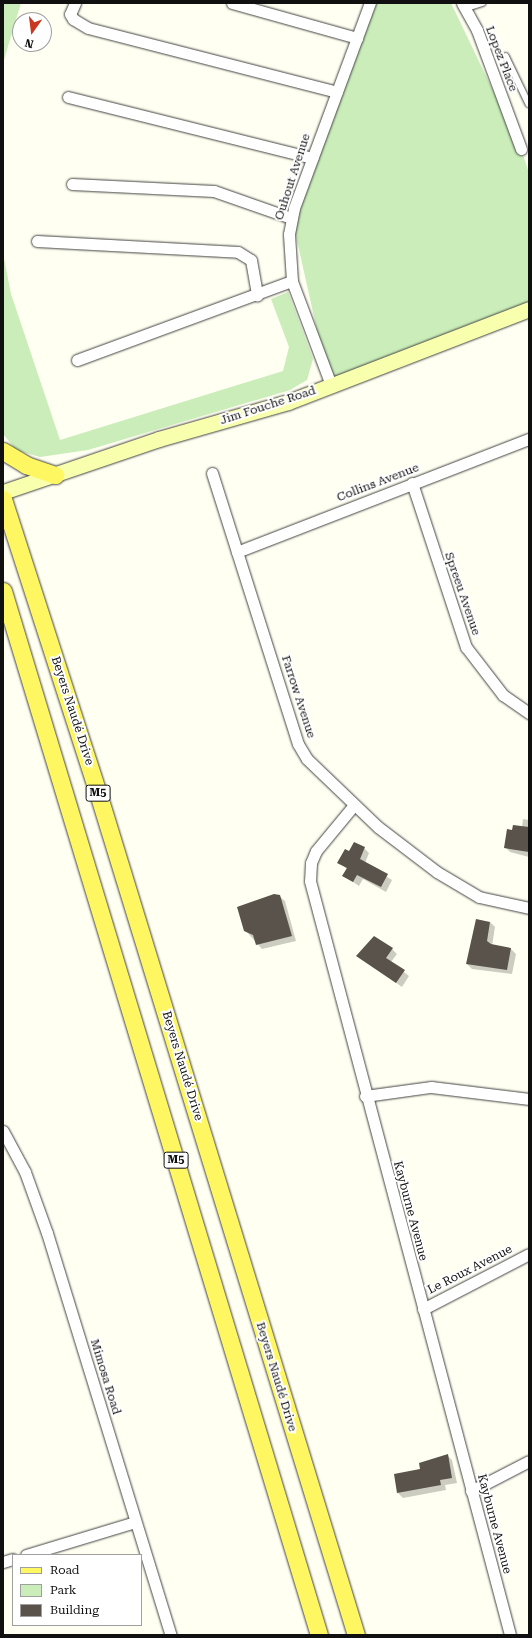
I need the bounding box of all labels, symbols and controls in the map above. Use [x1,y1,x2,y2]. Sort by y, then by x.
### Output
north arrow [12,12,52,52]
street label: Lopez Place [482,24,520,94]
text: N [24,36,35,50]
street label: Ouhout Avenue [272,132,314,222]
street label: Jim Fouche Road [218,384,318,428]
street label: Collins Avenue [335,461,421,505]
street label: Spreeu Avenue [441,551,483,637]
street label: Farrow Avenue [278,654,318,740]
street label: Beyers Naudé Drive [48,655,96,767]
road number: M5 [85,784,111,802]
street label: Beyers Naudé Drive [158,1010,206,1122]
road number: M5 [163,1151,189,1169]
street label: Kayburne Avenue [390,1160,430,1262]
street label: Le Roux Avenue [425,1242,515,1298]
street label: Beyers Naudé Drive [252,1321,300,1433]
street label: Mimosa Road [87,1337,123,1417]
street label: Kayburne Avenue [474,1473,514,1575]
legend [12,1554,142,1626]
text: Road [50,1563,79,1577]
text: Park [50,1583,76,1597]
text: Building [50,1603,99,1617]

